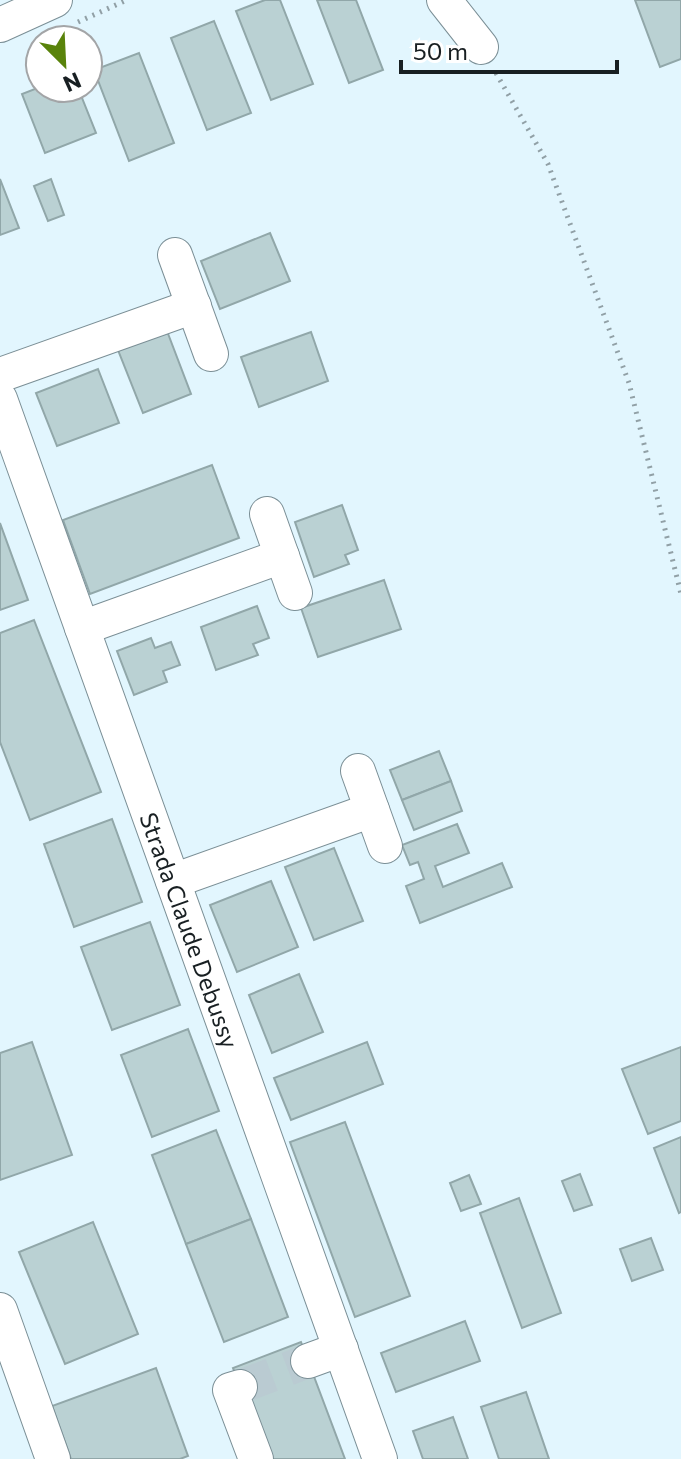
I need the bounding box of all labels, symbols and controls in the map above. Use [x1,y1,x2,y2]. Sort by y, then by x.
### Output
north arrow [24,24,104,104]
scale bar [401,24,617,74]
text: 50 m [413,36,468,65]
text: N [59,67,85,98]
street label: Strada Claude Debussy [135,808,246,1052]

